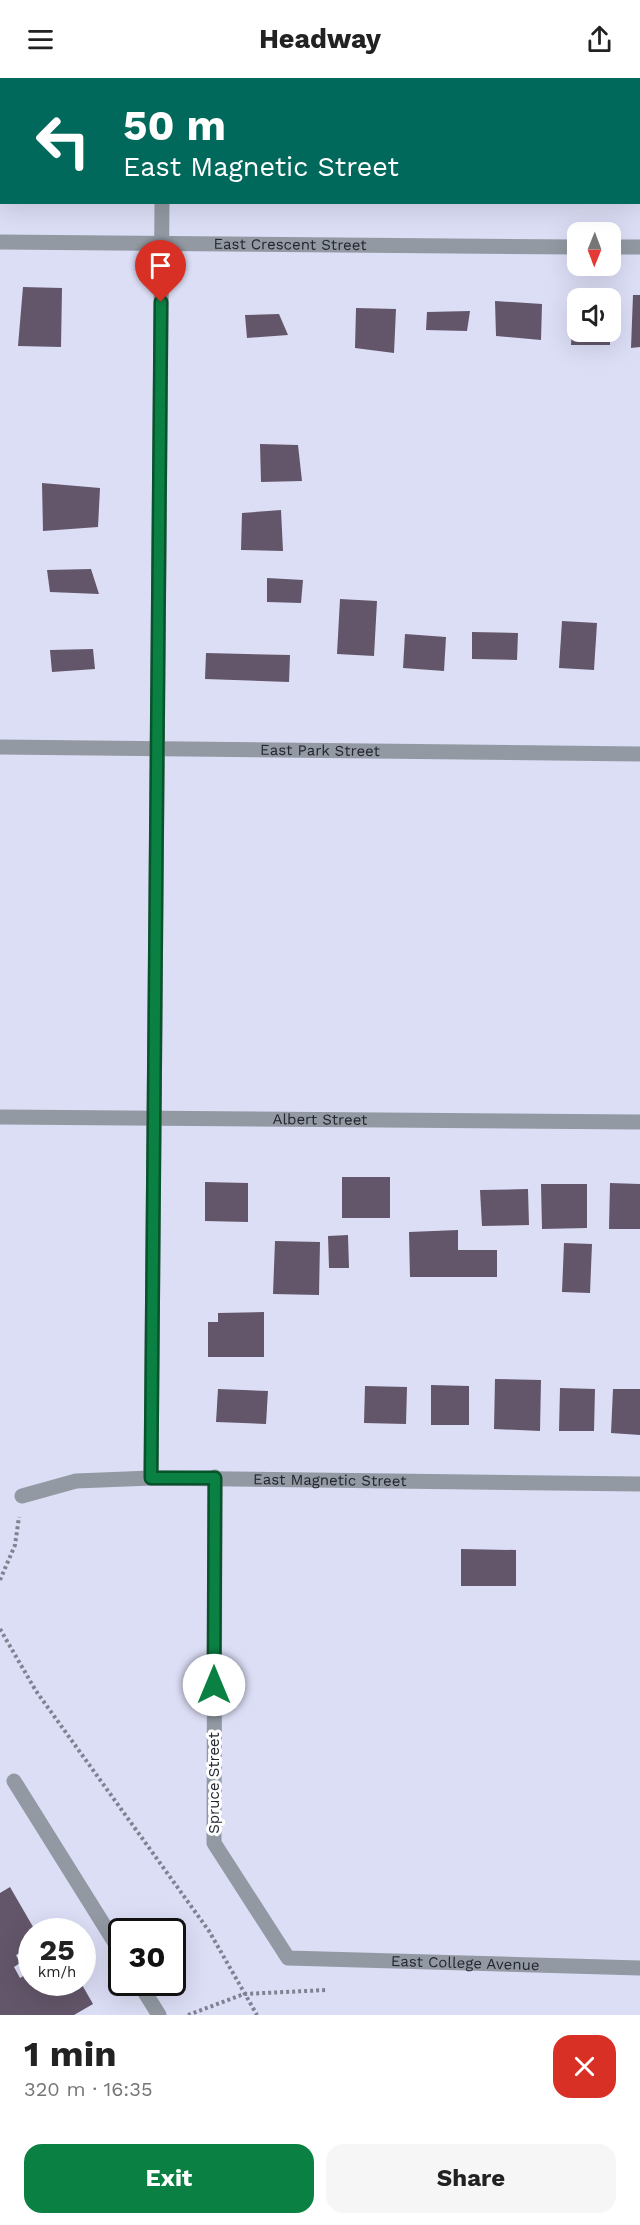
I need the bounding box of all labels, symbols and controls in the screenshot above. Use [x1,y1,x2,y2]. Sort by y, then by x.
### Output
icon: menu [24,23,57,56]
text: Headway [259,23,381,55]
icon: share [583,23,616,56]
text: 50 m [123,101,226,150]
icon: left [24,102,102,180]
text: East Magnetic Street [123,151,399,183]
north arrow [567,222,621,276]
map controls [567,222,621,342]
street label: East Crescent Street [213,235,367,254]
pin [135,240,186,302]
icon: arrive [144,249,177,282]
button: sound [567,288,621,342]
street label: East Park Street [260,741,381,760]
street label: Albert Street [272,1110,368,1129]
street label: East Magnetic Street [253,1470,407,1490]
position arrow [182,1653,246,1717]
street label: Spruce Street [205,1731,223,1834]
speed limit sign: 30 [108,1918,186,1996]
text: 25 [39,1932,75,1967]
street label: East College Avenue [391,1952,540,1974]
text: km/h [38,1963,76,1981]
text: 1 min [24,2033,116,2075]
button: close [553,2035,616,2098]
text: 320 m · 16:35 [24,2077,153,2101]
button: Exit [24,2144,314,2213]
button: Share [326,2144,616,2213]

